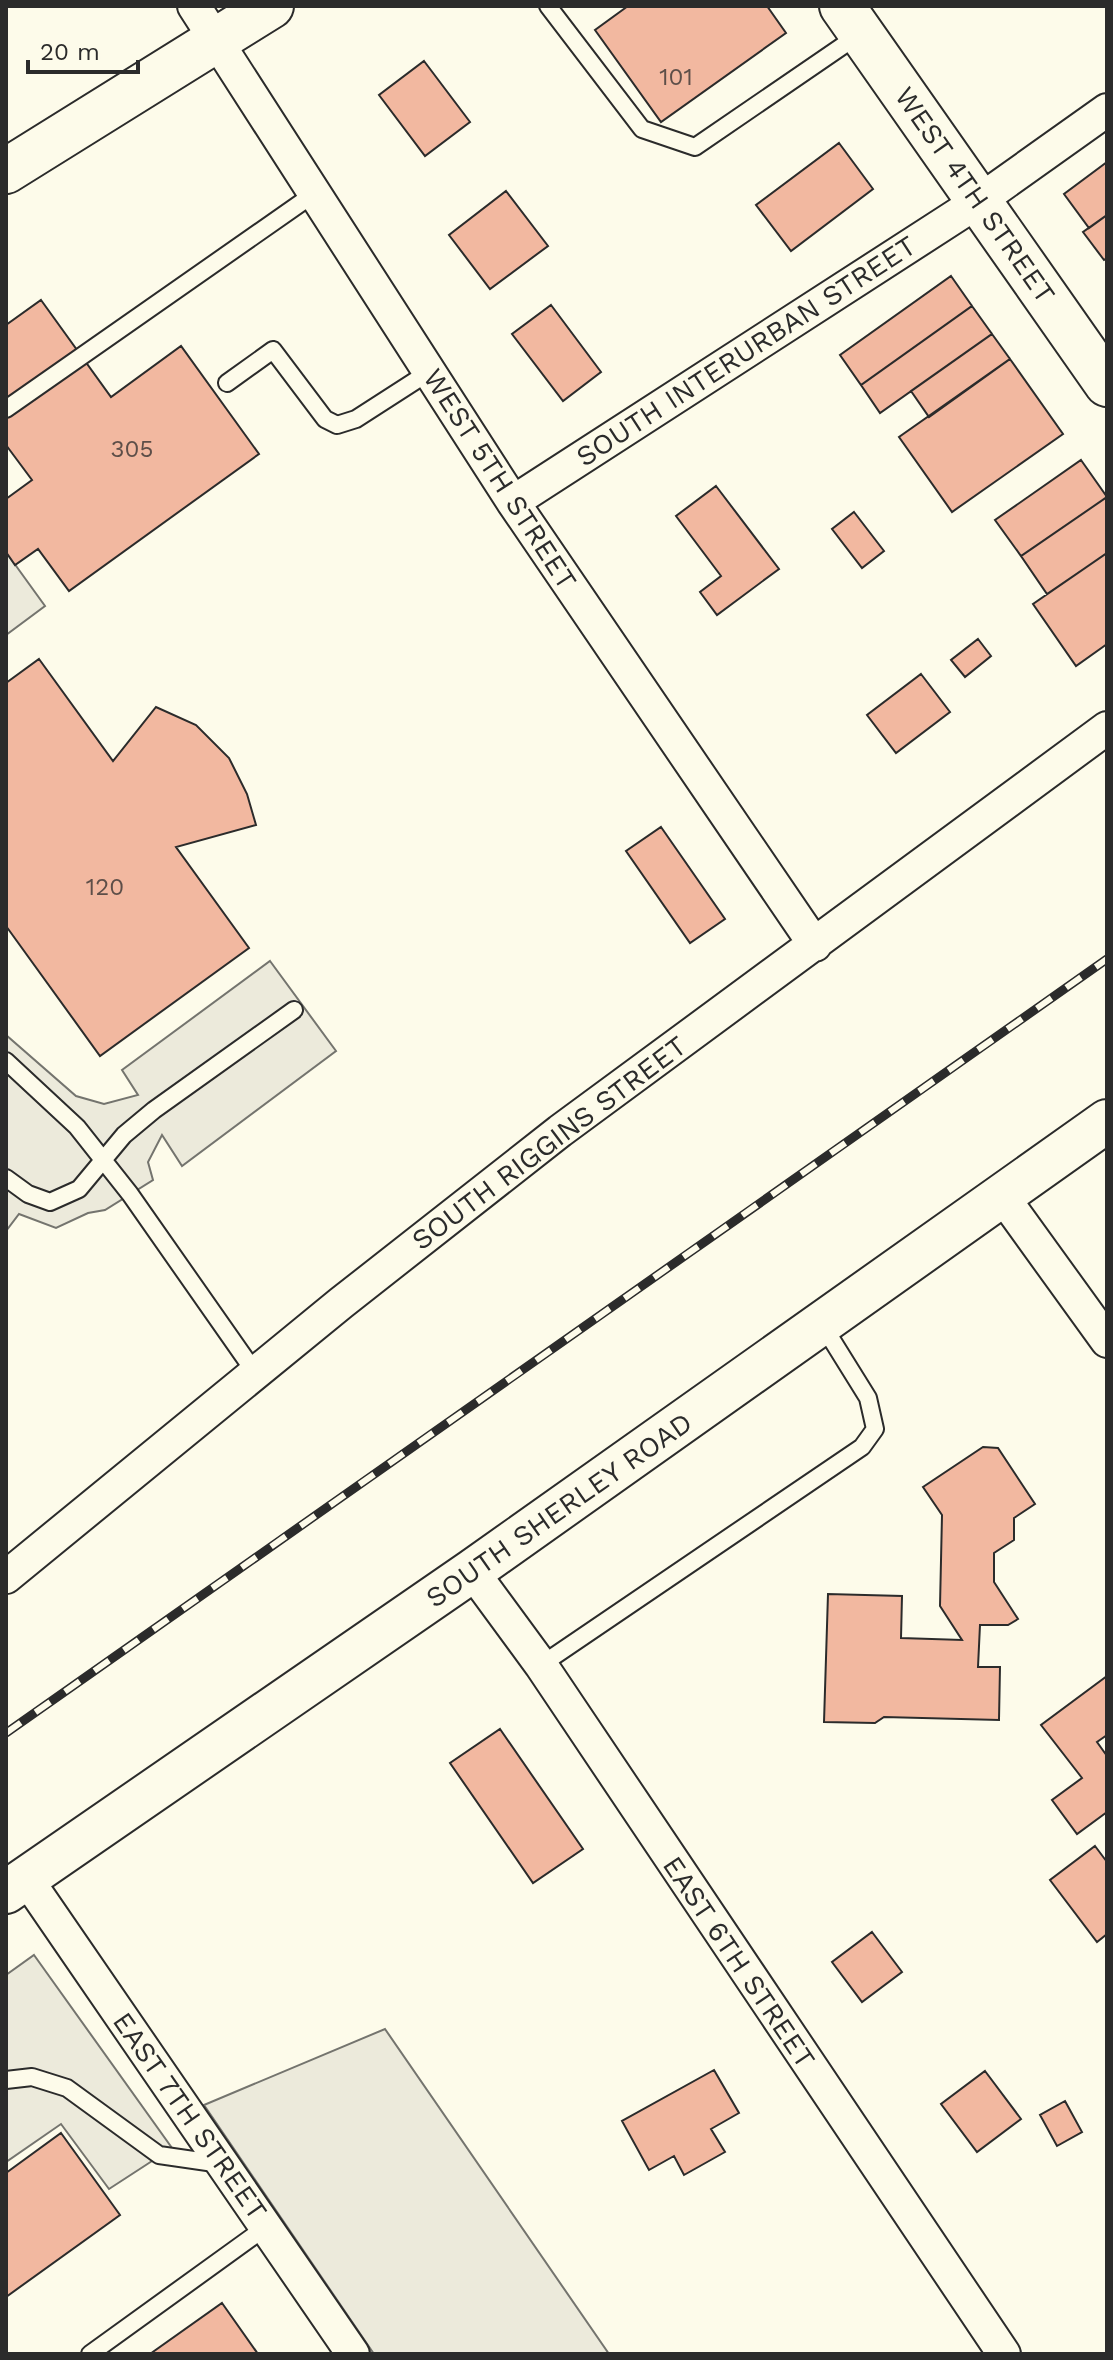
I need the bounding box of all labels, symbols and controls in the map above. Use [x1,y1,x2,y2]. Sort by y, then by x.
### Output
scale bar [28,24,138,74]
text: 20 m [40,38,100,66]
house number: 101 [659,63,693,91]
street label: WEST 4TH STREET [888,81,1062,310]
street label: SOUTH INTERURBAN STREET [570,229,922,473]
street label: WEST 5TH STREET [416,363,584,595]
house number: 305 [111,435,153,463]
house number: 120 [86,873,124,901]
street label: SOUTH RIGGINS STREET [405,1029,693,1257]
street label: SOUTH SHERLEY ROAD [420,1406,698,1614]
street label: EAST 6TH STREET [656,1850,822,2074]
street label: EAST 7TH STREET [106,2006,274,2226]

